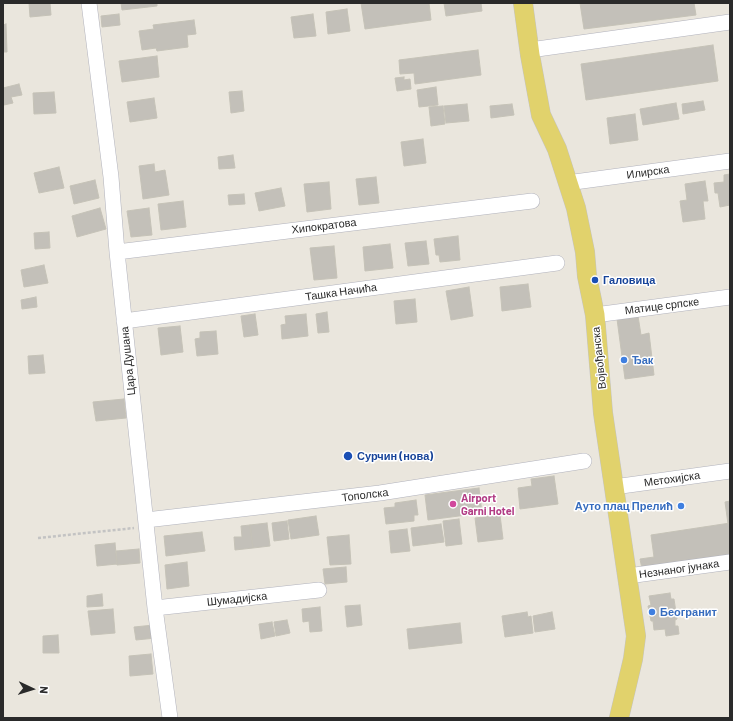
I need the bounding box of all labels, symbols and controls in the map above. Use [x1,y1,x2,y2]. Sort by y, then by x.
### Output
street label: Илирска [626,162,670,182]
street label: Хипократова [291,215,357,237]
place label: Галовица [603,273,655,287]
marker: Галовица [590,275,600,285]
street label: Ташка Начића [304,280,378,304]
street label: Матице српске [624,295,700,317]
street label: Цара Душана [118,326,138,396]
street label: Војвођанска [589,326,609,390]
place label: Ђак [632,353,653,367]
marker: Ђак [619,355,629,365]
place label: Сурчин (нова) [357,449,433,463]
marker: Сурчин (нова) [342,450,354,462]
street label: Метохијска [643,469,701,489]
street label: Тополска [341,486,389,504]
place label: Airport Garni Hotel [461,491,514,517]
marker: Airport Garni Hotel [448,499,458,509]
place label: Ауто плац Прелић [575,499,673,513]
marker: Ауто плац Прелић [676,501,686,511]
street label: Незнаног јунака [638,557,720,581]
street label: Шумадијска [206,589,268,609]
place label: Београнит [660,605,717,619]
marker: Београнит [647,607,657,617]
north arrow [12,669,52,709]
text: N [38,686,51,694]

